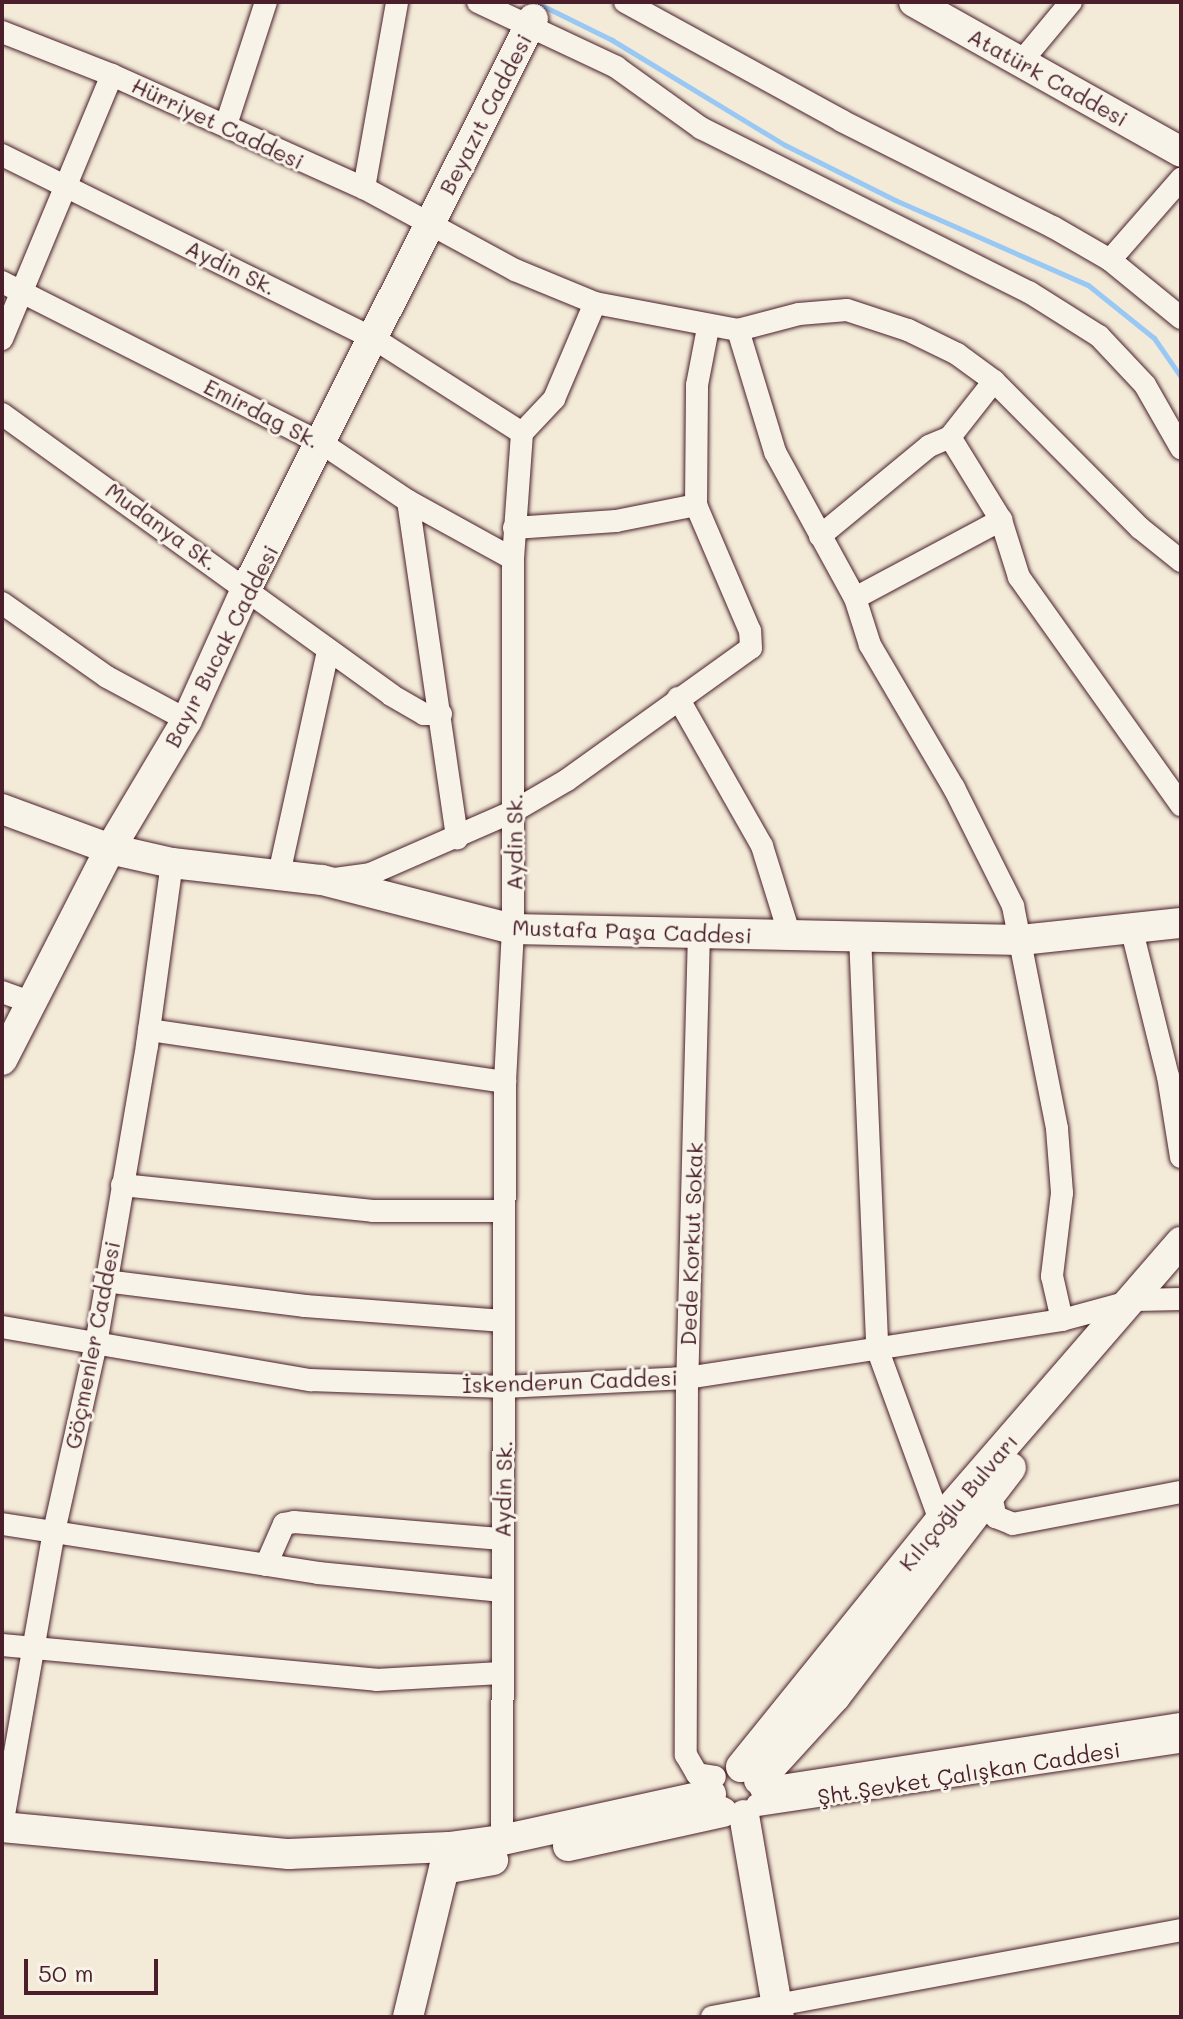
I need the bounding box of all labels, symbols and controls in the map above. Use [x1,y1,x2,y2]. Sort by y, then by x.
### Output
street label: Atatürk Caddesi [964,22,1132,132]
street label: Beyazıt Caddesi [433,29,537,199]
street label: Hürriyet Caddesi [128,72,308,174]
street label: Aydin Sk. [182,234,280,300]
street label: Emirdag Sk. [200,373,324,453]
street label: Mudanya Sk. [101,476,223,576]
street label: Bayır Bucak Caddesi [159,541,283,751]
street label: Aydin Sk. [501,793,527,891]
street label: Mustafa Paşa Caddesi [512,914,752,948]
street label: Dede Korkut Sokak [674,1142,708,1346]
street label: Göçmenler Caddesi [59,1239,125,1451]
street label: İskenderun Caddesi [462,1364,678,1398]
street label: Kılıçoğlu Bulvarı [893,1428,1023,1576]
street label: Aydin Sk. [489,1440,517,1538]
street label: Şht.Şevket Çalışkan Caddesi [816,1736,1122,1810]
scale bar [28,1943,162,1993]
text: 50 m [38,1957,94,1988]

